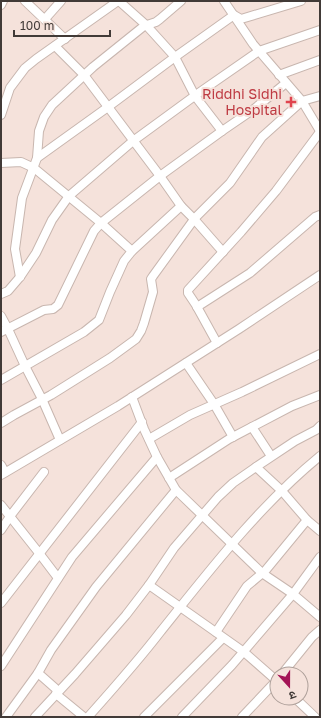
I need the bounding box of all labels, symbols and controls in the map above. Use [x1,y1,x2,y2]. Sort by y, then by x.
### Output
scale bar [14,12,110,38]
text: 100 m [20,18,54,33]
place label: Riddhi Sidhi Hospital [202,85,282,118]
marker: Riddhi Sidhi Hospital [285,96,297,108]
north arrow [269,666,309,706]
text: उ [287,689,298,703]

